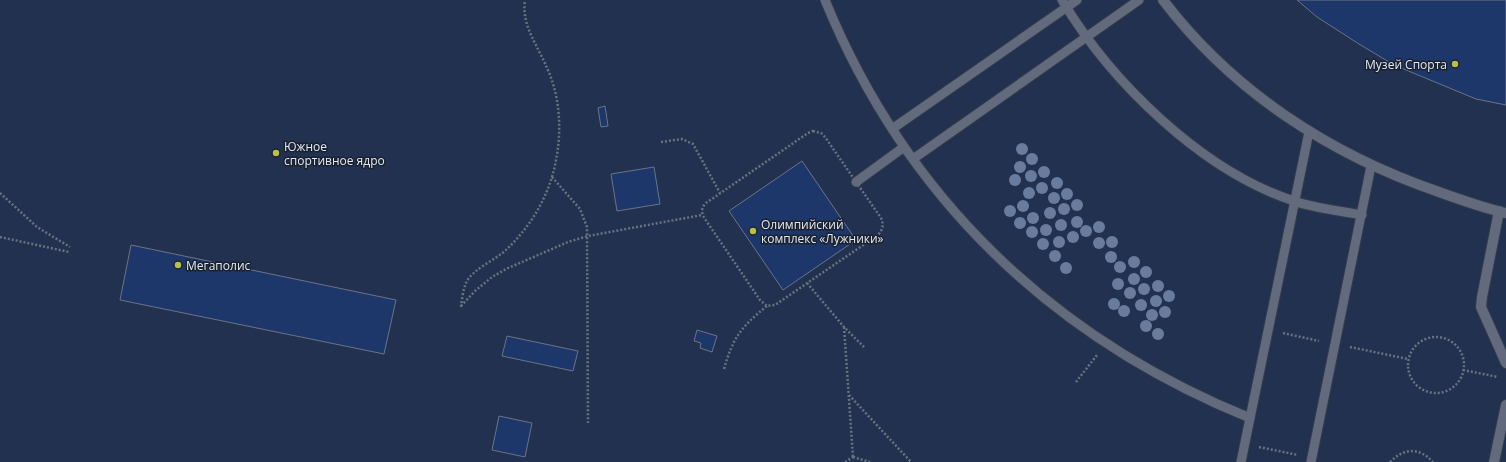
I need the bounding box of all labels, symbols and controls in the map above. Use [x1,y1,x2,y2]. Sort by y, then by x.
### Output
place label: Музей Спорта [1365,56,1447,73]
marker: Музей Спорта [1450,59,1460,69]
place label: Южное спортивное ядро [284,138,385,169]
marker: Южное спортивное ядро [271,148,281,158]
place label: Олимпийский комплекс «Лужники» [761,216,884,247]
marker: Олимпийский комплекс «Лужники» [748,226,758,236]
place label: Мегаполис [186,257,251,274]
marker: Мегаполис [173,260,183,270]

